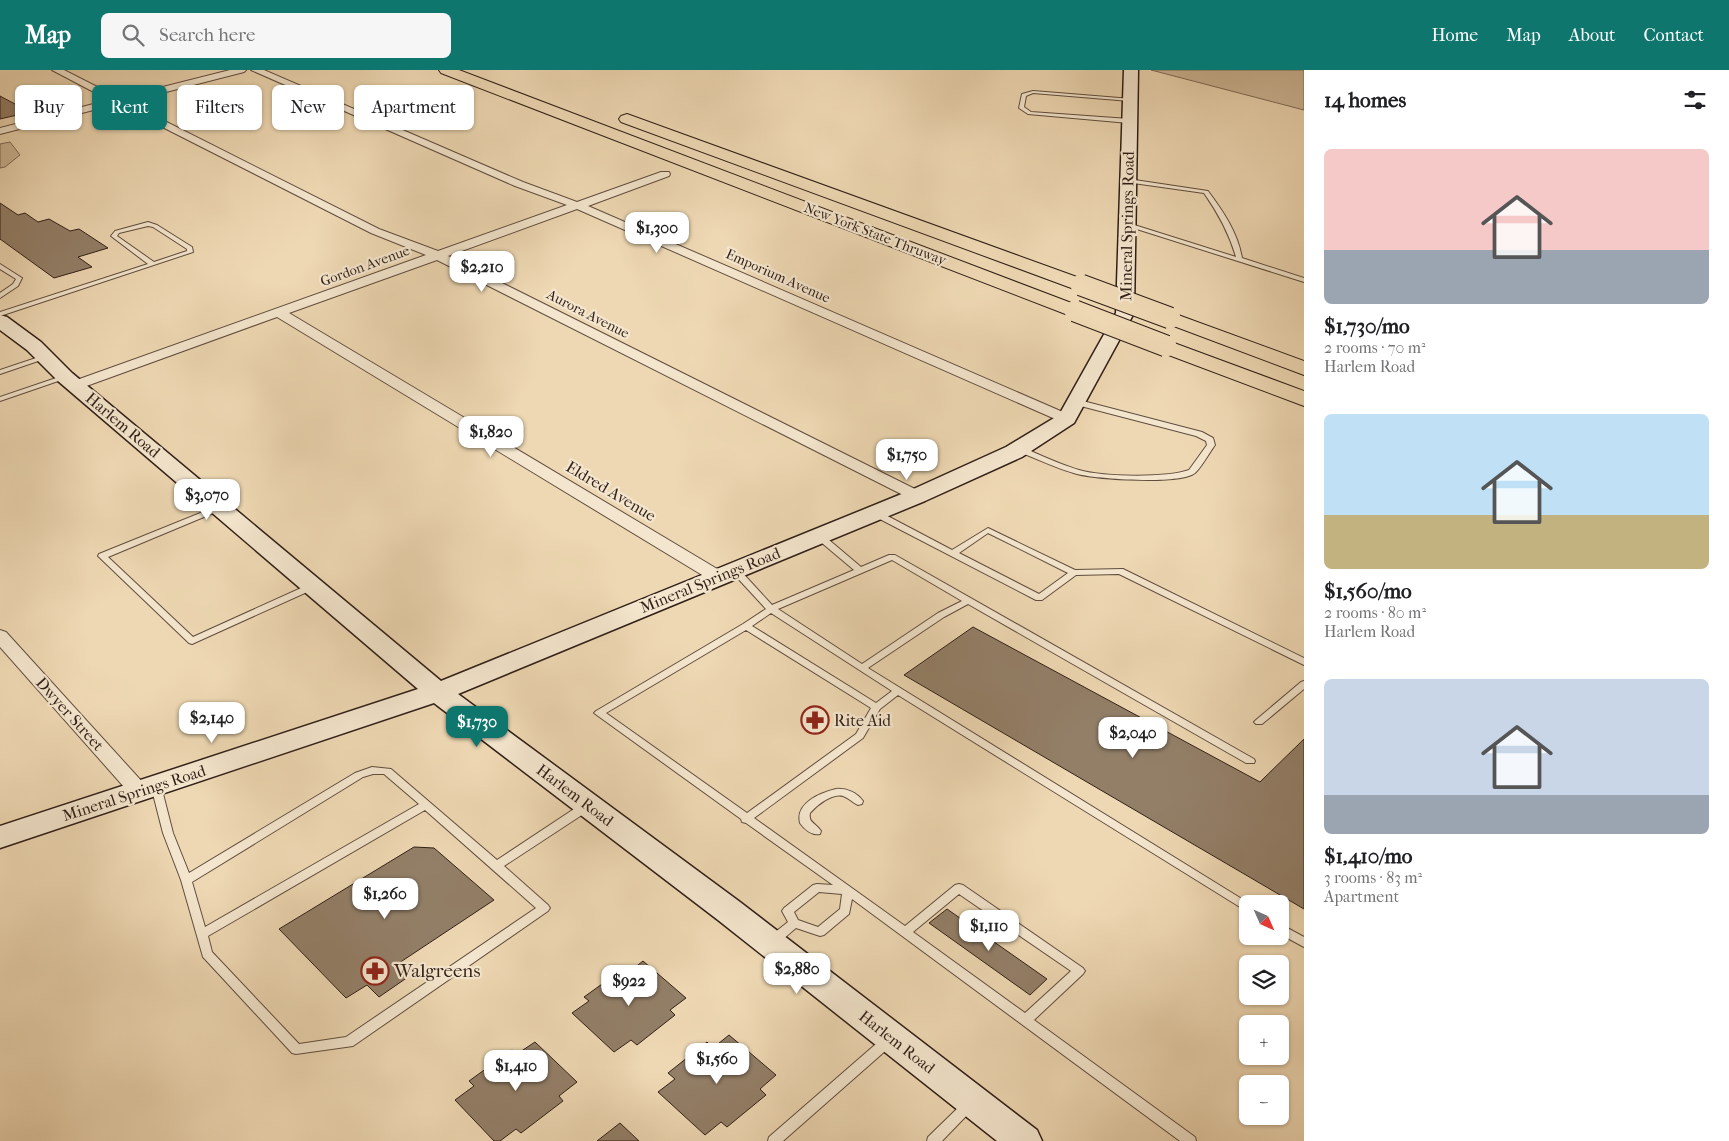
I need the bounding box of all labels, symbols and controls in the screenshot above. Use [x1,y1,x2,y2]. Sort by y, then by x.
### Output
search box [101,13,451,58]
text: Map [25,21,71,49]
icon: search [119,21,147,49]
text: Search here [159,24,255,46]
text: Home [1431,25,1478,46]
text: Map [1506,25,1541,46]
text: About [1569,25,1615,46]
text: Contact [1643,25,1704,46]
chip: Buy [15,85,82,130]
chip: Rent [92,85,167,130]
chip: Filters [177,85,262,130]
chip: New [272,85,344,130]
chip: Apartment [354,85,474,130]
icon: filters [1681,86,1709,114]
text: 14 homes [1324,88,1406,112]
street label: Mineral Springs Road [1116,151,1138,301]
icon: home [1472,182,1562,272]
street label: New York State Thruway [802,199,949,269]
pin: $1,300 [616,212,698,254]
text: $1,300 [636,218,678,237]
street label: Gordon Avenue [318,242,412,290]
street label: Emporium Avenue [723,245,833,307]
pin: $2,210 [441,250,523,293]
text: $2,210 [460,257,504,276]
street label: Aurora Avenue [543,285,632,342]
text: $1,730/mo [1324,314,1410,338]
text: 2 rooms · 70 m² [1324,338,1426,357]
text: Harlem Road [1324,357,1415,376]
street label: Harlem Road [82,388,164,462]
pin: $1,820 [450,416,532,458]
text: $1,820 [470,422,512,441]
pin: $1,750 [866,438,948,481]
text: $1,750 [887,445,927,464]
icon: home [1472,447,1562,537]
street label: Eldred Avenue [563,457,659,525]
pin: $3,070 [166,478,248,521]
text: $3,070 [185,485,229,504]
street label: Mineral Springs Road [637,543,783,617]
text: $1,560/mo [1324,579,1412,603]
text: 2 rooms · 80 m² [1324,603,1426,622]
text: Harlem Road [1324,622,1415,641]
street label: Dwyer Street [32,673,108,755]
pin: $2,140 [171,702,253,744]
pharmacy icon: Rite Aid [800,705,830,735]
pin: $1,730 [436,706,518,748]
text: $2,140 [190,708,234,727]
place label: Rite Aid [834,711,891,730]
text: $1,730 [457,712,497,731]
icon: home [1472,712,1562,802]
pin: $2,040 [1092,716,1174,759]
text: $2,040 [1109,723,1157,742]
street label: Harlem Road [533,760,617,830]
street label: Mineral Springs Road [60,761,208,825]
text: $1,410/mo [1324,844,1412,868]
text: 3 rooms · 83 m² [1324,868,1422,887]
pin: $1,260 [344,878,426,920]
text: $1,260 [363,884,407,903]
text: Apartment [1324,887,1399,906]
north arrow [1239,895,1289,945]
map controls [1239,895,1289,1125]
pin: $1,110 [948,910,1030,952]
text: $1,110 [970,916,1008,935]
pin: $2,880 [756,952,838,995]
button: layers [1239,955,1289,1005]
pharmacy icon: Walgreens [360,956,390,986]
text: $2,880 [774,959,820,978]
place label: Walgreens [393,960,480,982]
pin: $922 [599,964,659,1007]
text: $922 [612,971,646,990]
street label: Harlem Road [855,1006,939,1078]
button: + [1239,1015,1289,1065]
pin: $1,560 [676,1042,758,1085]
text: $1,560 [696,1049,738,1068]
pin: $1,410 [475,1050,557,1092]
text: $1,410 [495,1056,537,1075]
button: − [1239,1075,1289,1125]

